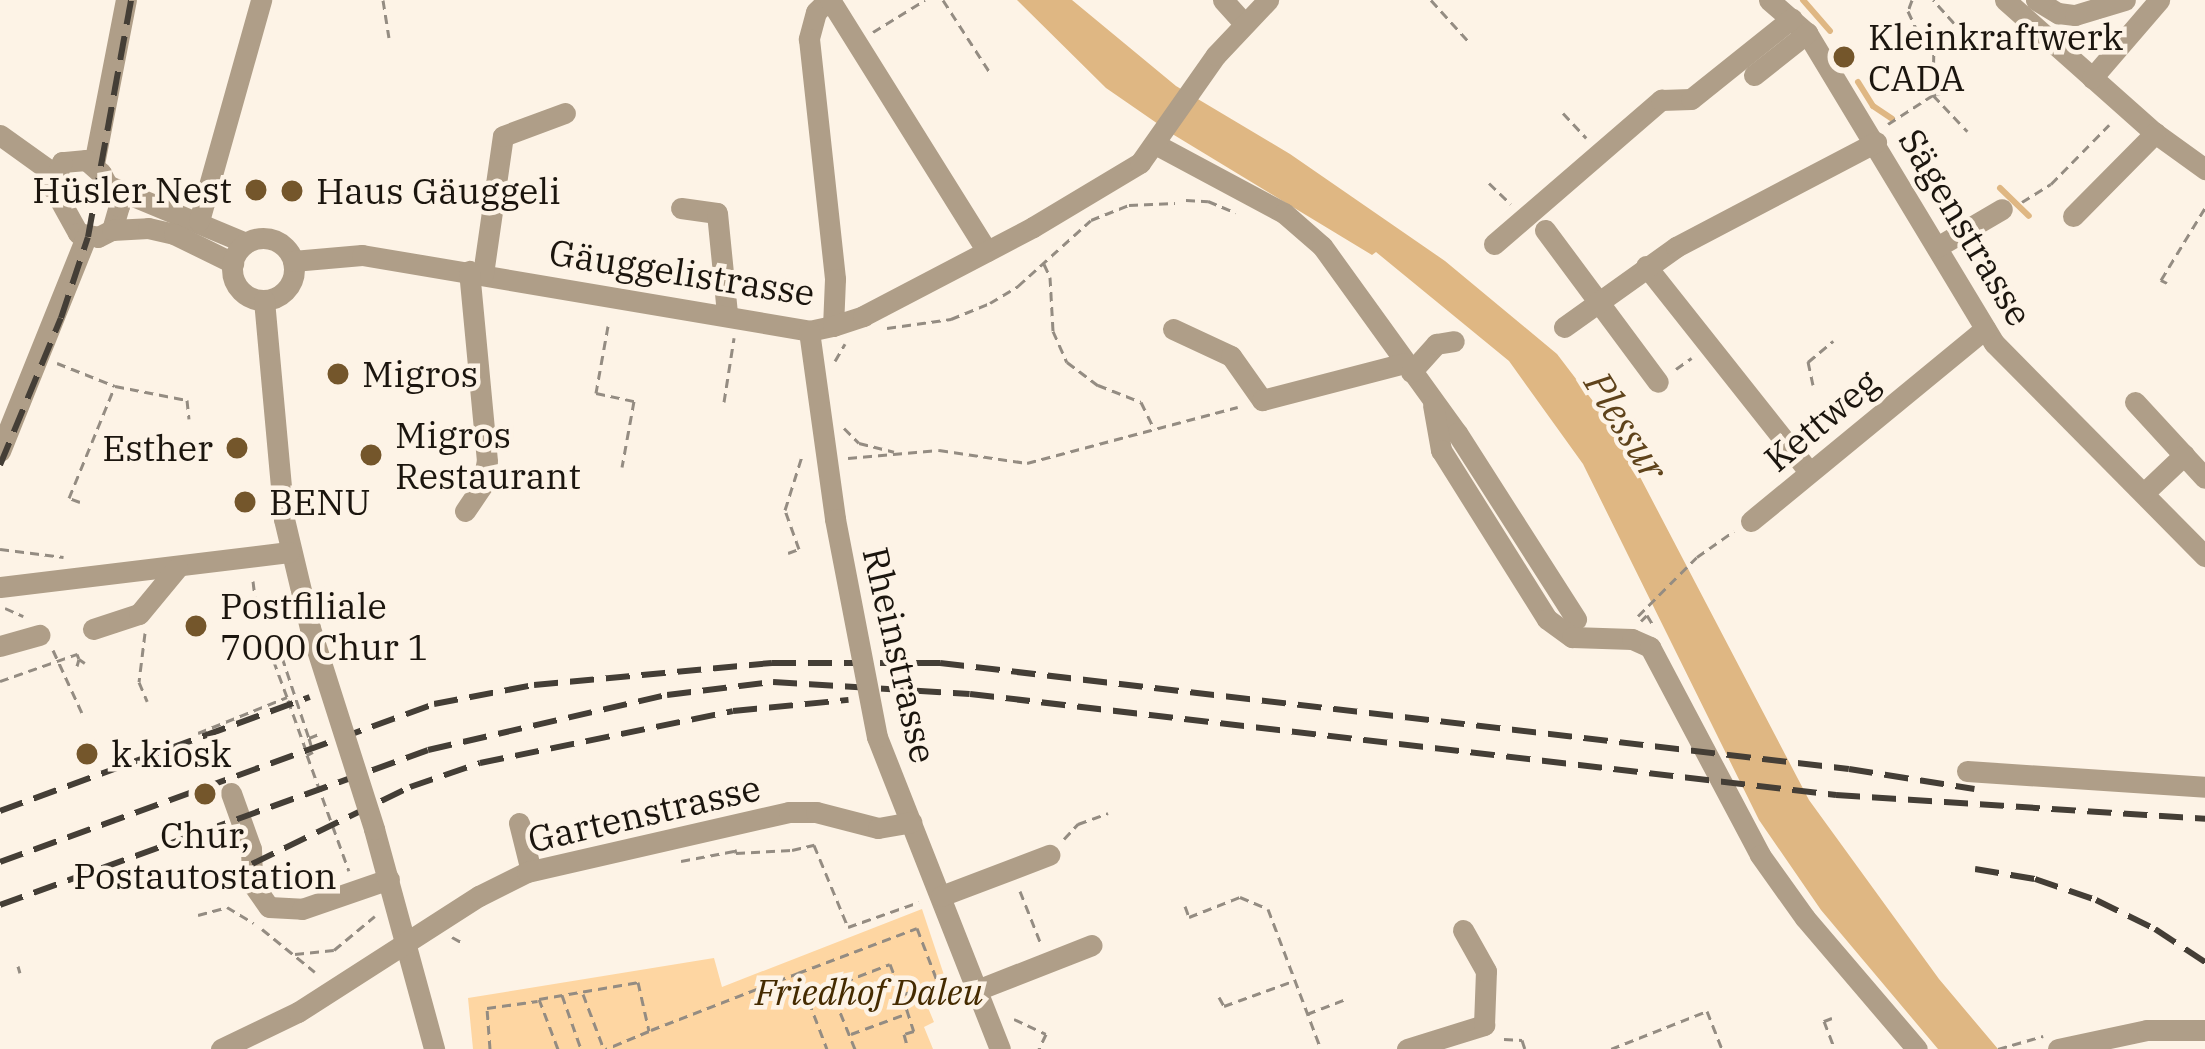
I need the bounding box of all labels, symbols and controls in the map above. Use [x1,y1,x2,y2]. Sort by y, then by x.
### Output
place label: Kleinkraftwerk CADA [1868,14,2123,99]
marker: Kleinkraftwerk CADA [1831,44,1857,70]
street label: Sägenstrasse [1890,121,2042,333]
place label: Hüsler Nest [32,168,232,212]
place label: Haus Gäuggeli [316,169,560,213]
marker: Hüsler Nest [243,177,269,203]
marker: Haus Gäuggeli [279,178,305,204]
street label: Gäuggelistrasse [546,230,818,314]
place label: Migros [362,352,478,396]
street label: Kettweg [1755,360,1887,480]
marker: Migros [325,361,351,387]
water label: Plessur [1575,363,1677,489]
place label: Migros Restaurant [395,412,581,497]
place label: Esther [102,426,213,470]
marker: Esther [224,435,250,461]
marker: Migros Restaurant [358,442,384,468]
place label: BENU [269,480,371,524]
marker: BENU [232,489,258,515]
street label: Rheinstrasse [854,543,946,767]
place label: Postfiliale 7000 Chur 1 [220,583,429,668]
marker: Postfiliale 7000 Chur 1 [183,613,209,639]
place label: k kiosk [111,732,232,776]
marker: k kiosk [74,741,100,767]
street label: Gartenstrasse [524,765,764,861]
marker: Chur, Postautostation [192,781,218,807]
place label: Chur, Postautostation [73,812,337,897]
park label: Friedhof Daleu [755,970,983,1014]

